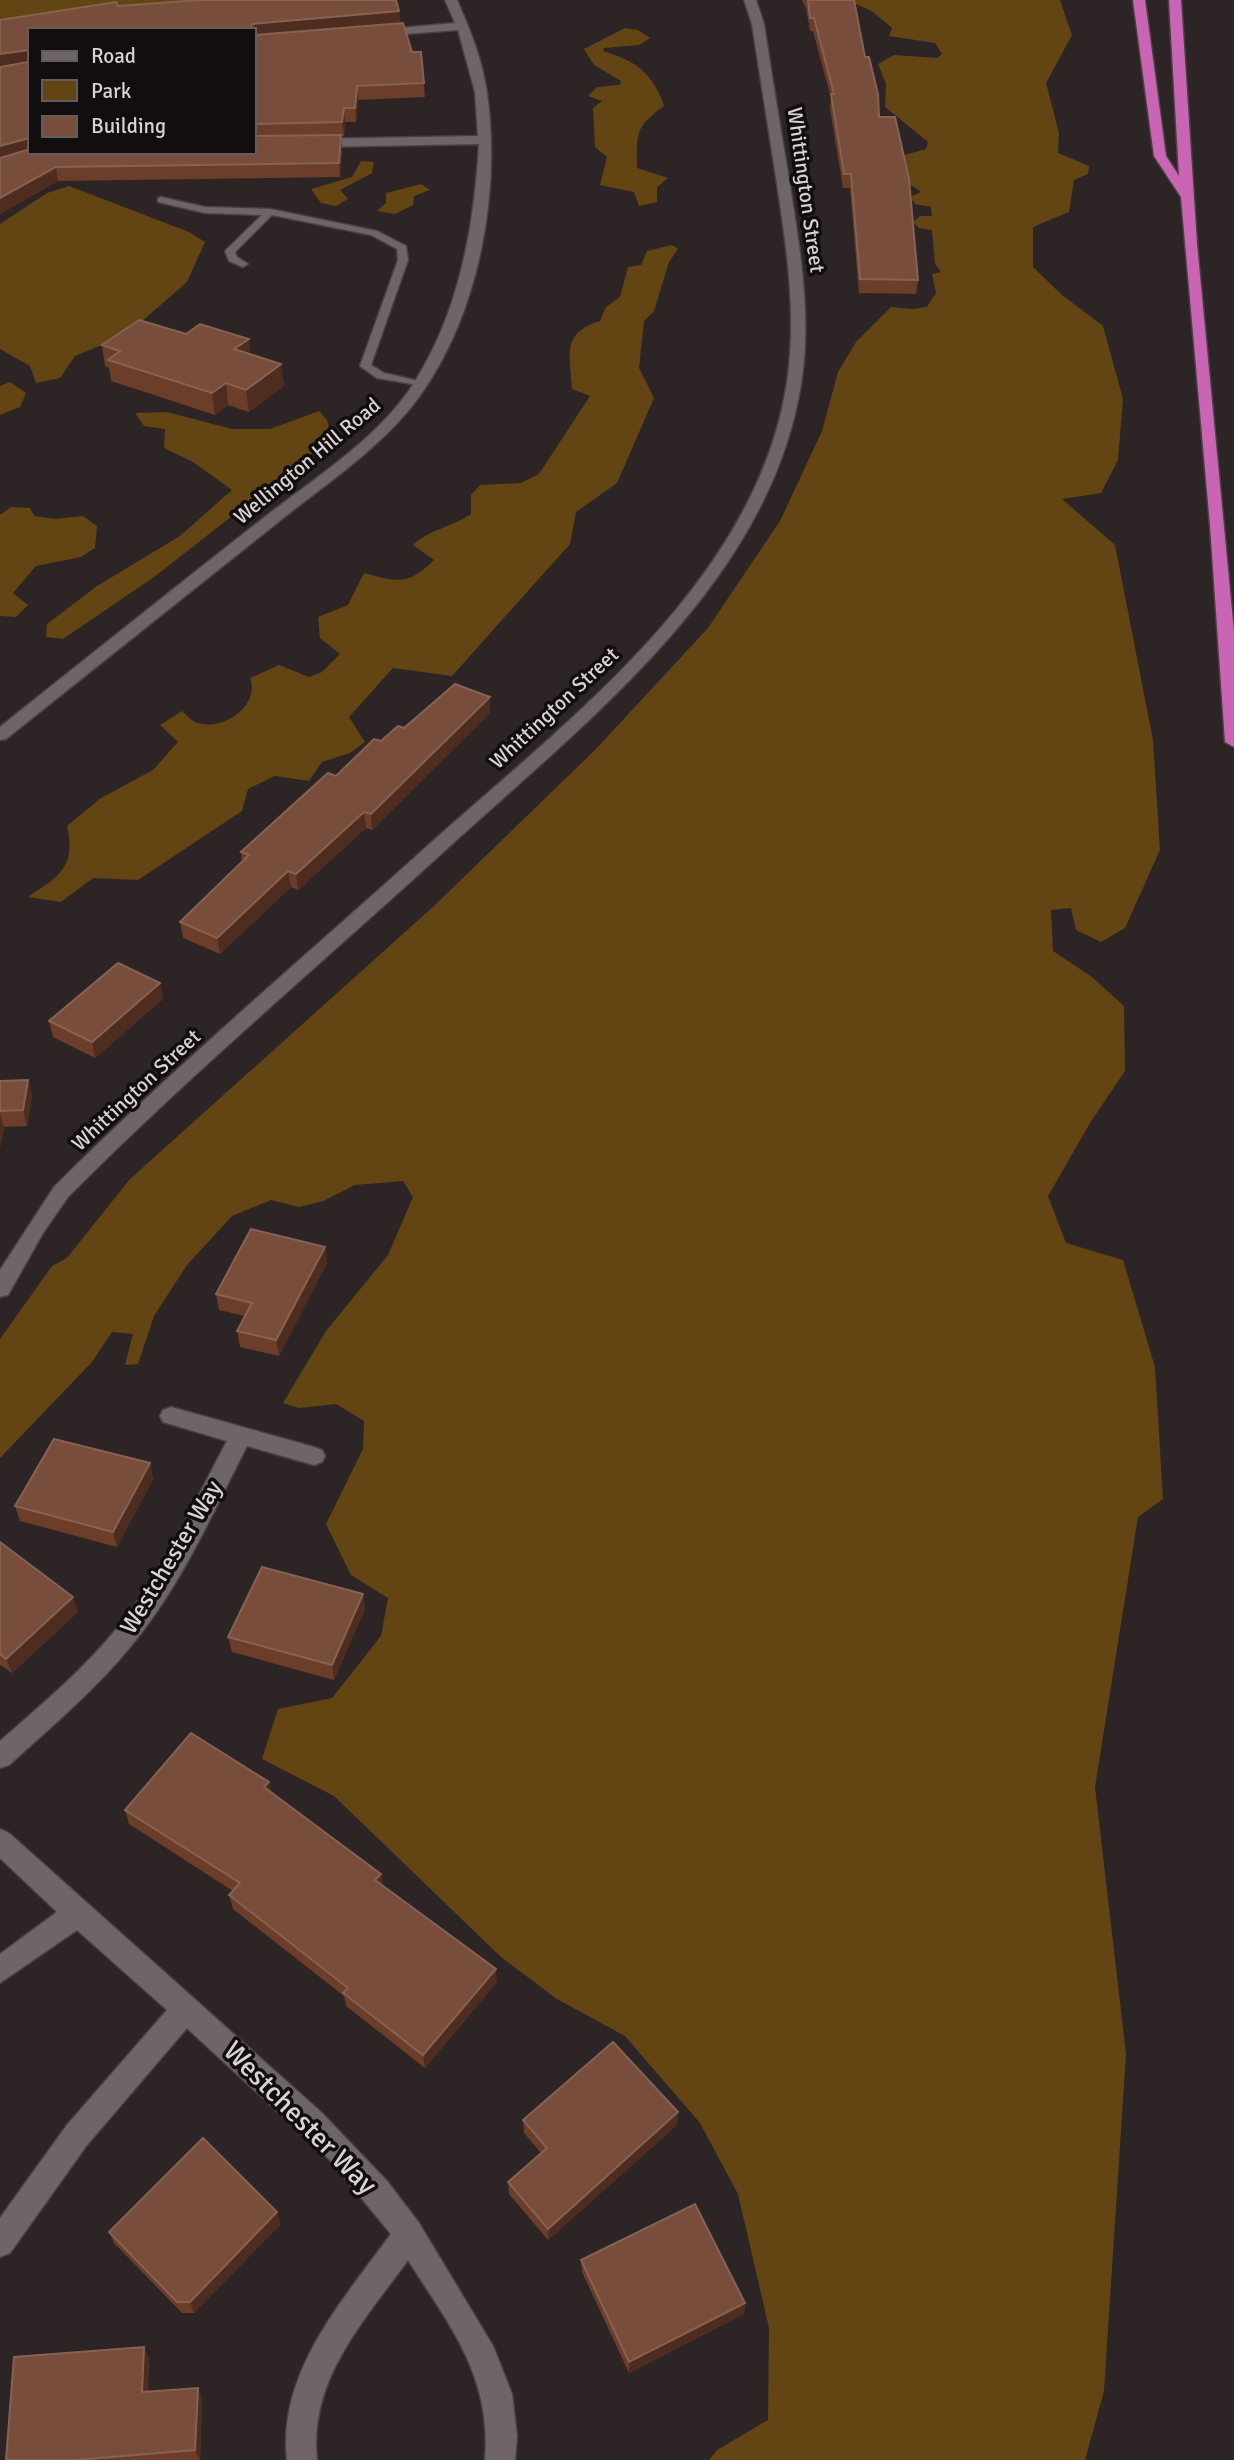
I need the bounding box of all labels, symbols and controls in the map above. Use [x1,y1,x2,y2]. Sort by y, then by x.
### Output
legend [28,28,256,154]
text: Road [91,43,136,69]
text: Park [91,78,132,104]
street label: Whittington Street [782,106,830,274]
text: Building [91,113,166,139]
street label: Wellington Hill Road [228,392,386,530]
street label: Whittington Street [484,642,624,774]
street label: Whittington Street [66,1024,206,1156]
street label: Westchester Way [113,1475,229,1639]
street label: Westchester Way [216,2034,384,2202]

